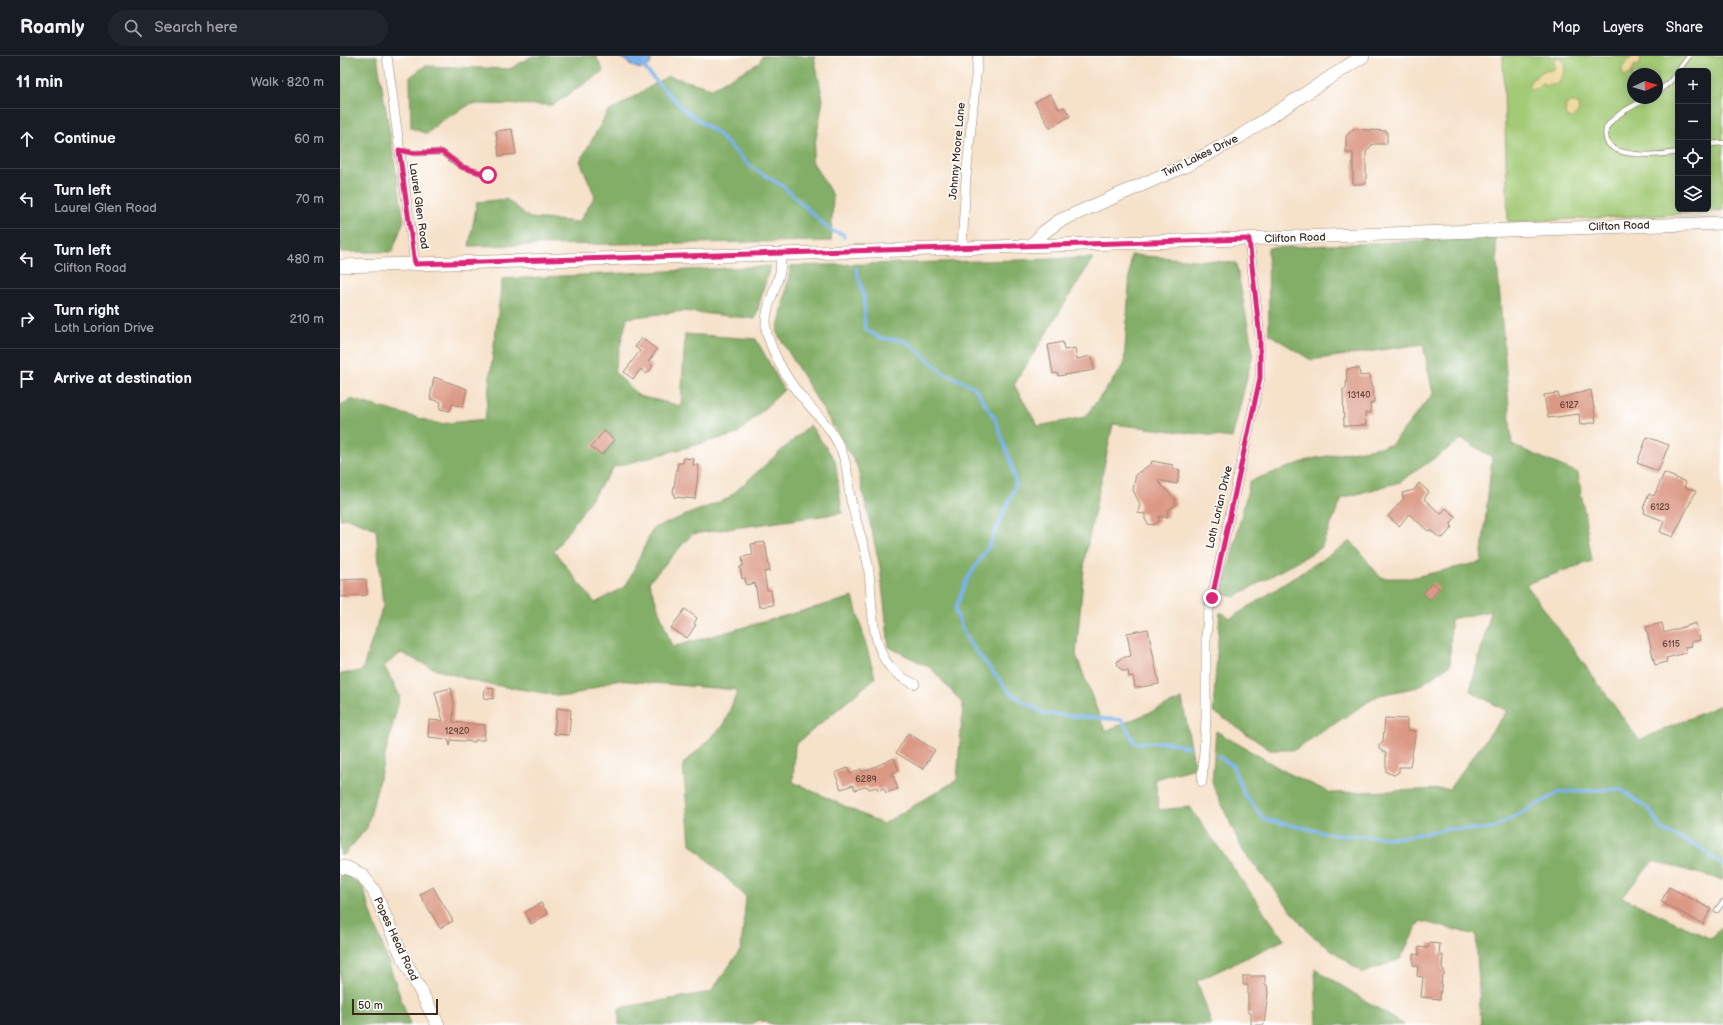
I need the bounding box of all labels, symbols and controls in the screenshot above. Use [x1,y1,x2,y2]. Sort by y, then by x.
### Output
search box [108,10,388,46]
text: Roamly [20,16,84,39]
icon: search [122,17,144,39]
text: Search here [154,18,238,37]
text: Map [1552,19,1580,36]
text: Layers [1602,19,1644,36]
text: Share [1666,19,1703,36]
north arrow [1627,68,1663,104]
map controls [1675,68,1711,212]
button: + [1675,68,1711,104]
text: 11 min [16,72,63,92]
text: Walk · 820 m [251,74,324,90]
street label: Johnny Moore Lane [946,101,968,200]
button: − [1675,104,1711,140]
icon: ahead [16,128,38,150]
text: Continue [54,129,116,148]
text: 60 m [294,131,324,147]
street label: Twin Lakes Drive [1160,132,1241,180]
button: locate [1675,140,1711,176]
street label: Laurel Glen Road [407,162,431,250]
route start [479,166,497,184]
button: layers [1675,176,1711,212]
text: Turn left [54,181,111,200]
icon: left [16,188,38,210]
text: 70 m [296,191,324,207]
text: Laurel Glen Road [54,200,157,216]
street label: Clifton Road [1588,218,1650,234]
street label: Clifton Road [1264,230,1326,246]
text: Turn left [54,241,111,260]
icon: left [16,248,38,270]
text: 480 m [287,251,324,267]
text: Clifton Road [54,260,126,276]
text: Turn right [54,301,119,320]
icon: right [16,308,38,330]
text: 210 m [290,311,324,327]
text: Loth Lorian Drive [54,320,154,336]
icon: arrive [16,368,38,390]
text: Arrive at destination [54,369,192,388]
house number: 13140 [1347,390,1371,401]
house number: 6127 [1560,400,1579,411]
street label: Loth Lorian Drive [1203,464,1235,550]
house number: 6123 [1650,502,1670,513]
route end [1203,589,1221,607]
house number: 6115 [1662,639,1680,650]
house number: 12920 [445,726,469,737]
house number: 6289 [855,774,877,785]
street label: Popes Head Road [371,895,421,983]
scale bar [352,997,438,1016]
text: 50 m [358,999,383,1012]

